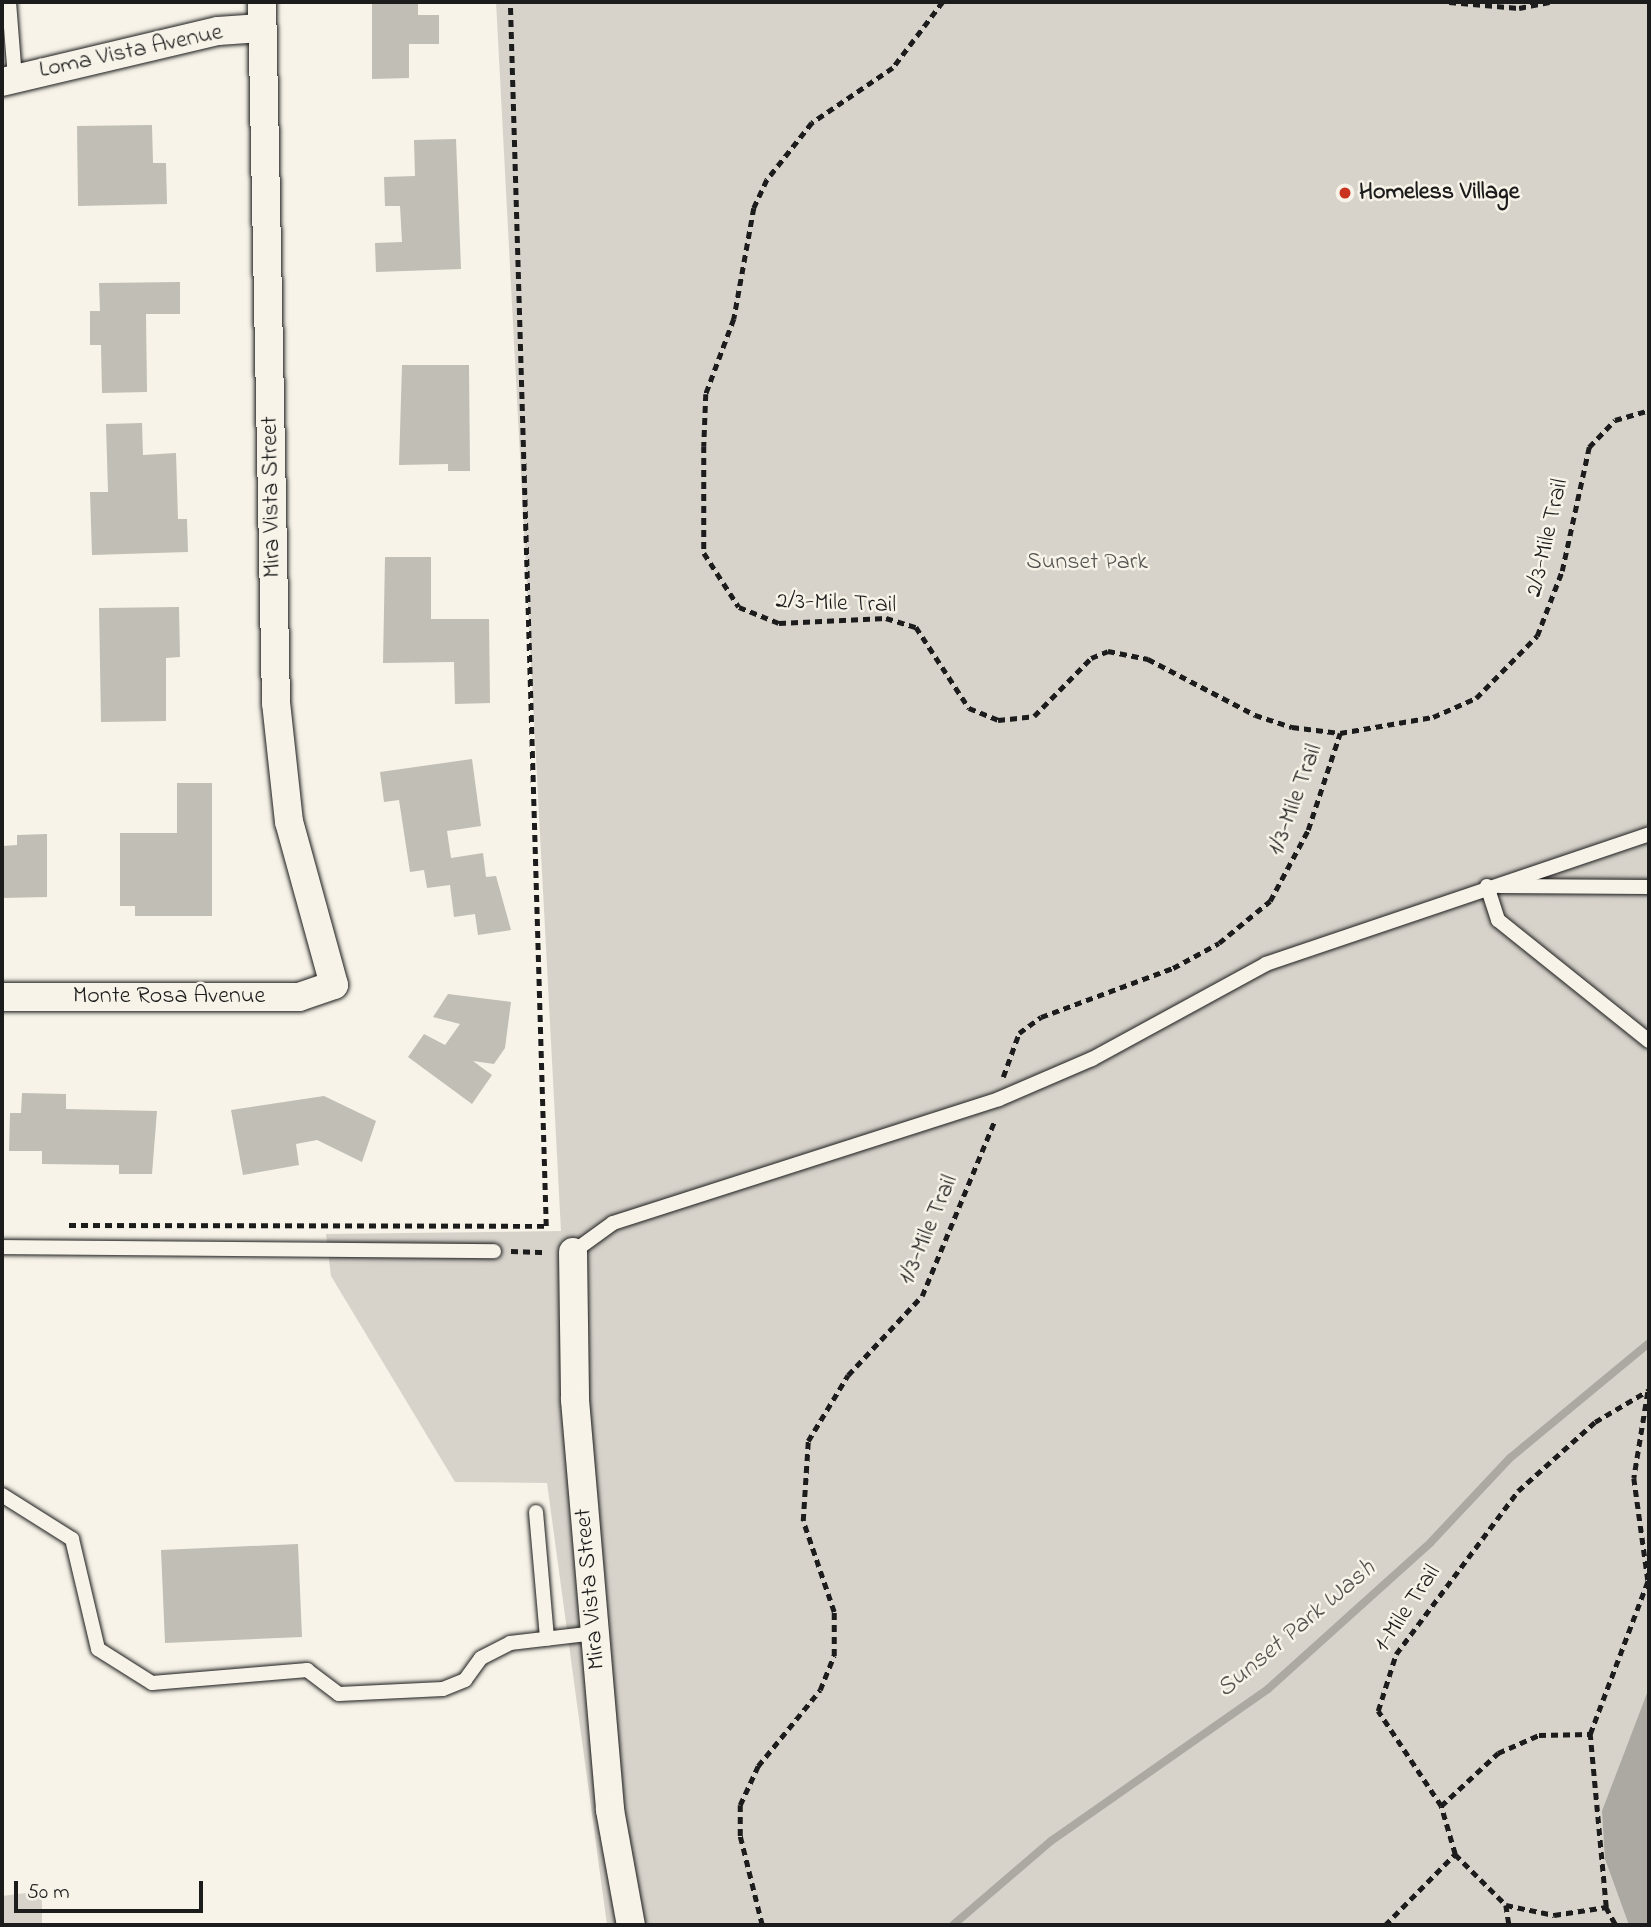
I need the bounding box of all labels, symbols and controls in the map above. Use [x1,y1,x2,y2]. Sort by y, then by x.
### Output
street label: Loma Vista Avenue [37,19,225,85]
place label: Homeless Village [1359,179,1519,207]
marker: Homeless Village [1337,185,1353,201]
street label: Mira Vista Street [256,416,288,578]
street label: 2/3-Mile Trail [1520,476,1576,600]
park label: Sunset Park [1026,549,1148,577]
street label: 2/3-Mile Trail [775,588,897,620]
street label: 1/3-Mile Trail [1263,740,1329,860]
street label: Monte Rosa Avenue [73,983,265,1011]
street label: 1/3-Mile Trail [893,1171,965,1289]
street label: Mira Vista Street [570,1507,612,1671]
water label: Sunset Park Wash [1211,1555,1383,1705]
street label: 1-Mile Trail [1368,1560,1448,1658]
scale bar [18,1868,206,1912]
text: 50 m [27,1878,70,1908]

